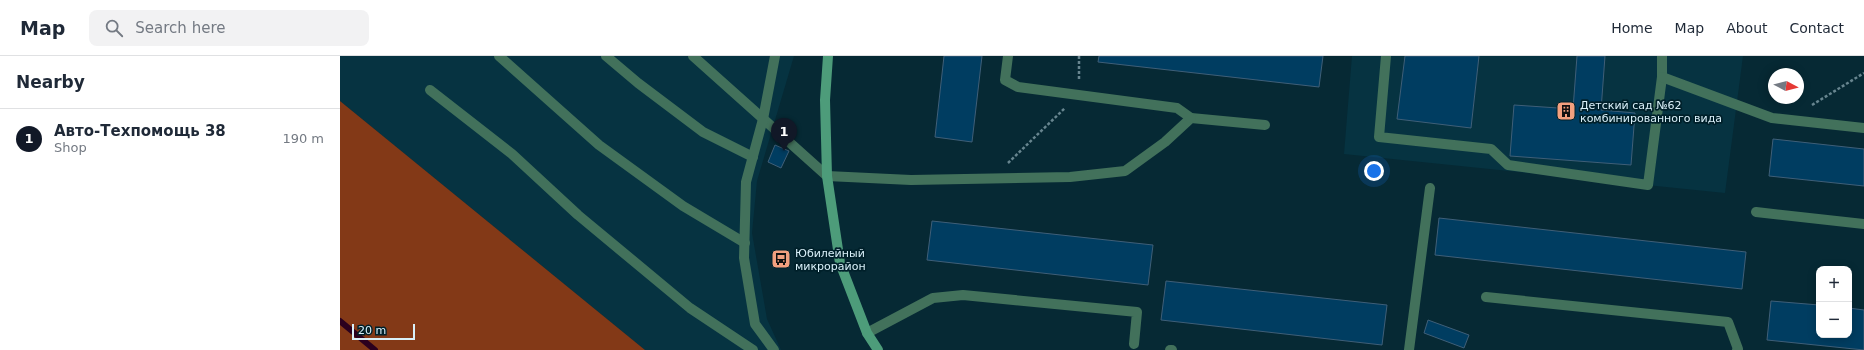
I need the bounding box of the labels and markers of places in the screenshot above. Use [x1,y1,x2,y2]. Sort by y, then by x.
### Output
place label: Детский сад №62 комбинированного вида [1580,99,1722,125]
building icon: Детский сад №62 комбинированного вида [1555,100,1577,122]
pin: 1 [771,118,797,151]
place label: Юбилейный микрорайон [795,247,866,273]
bus stop icon: Юбилейный микрорайон [770,248,792,270]

